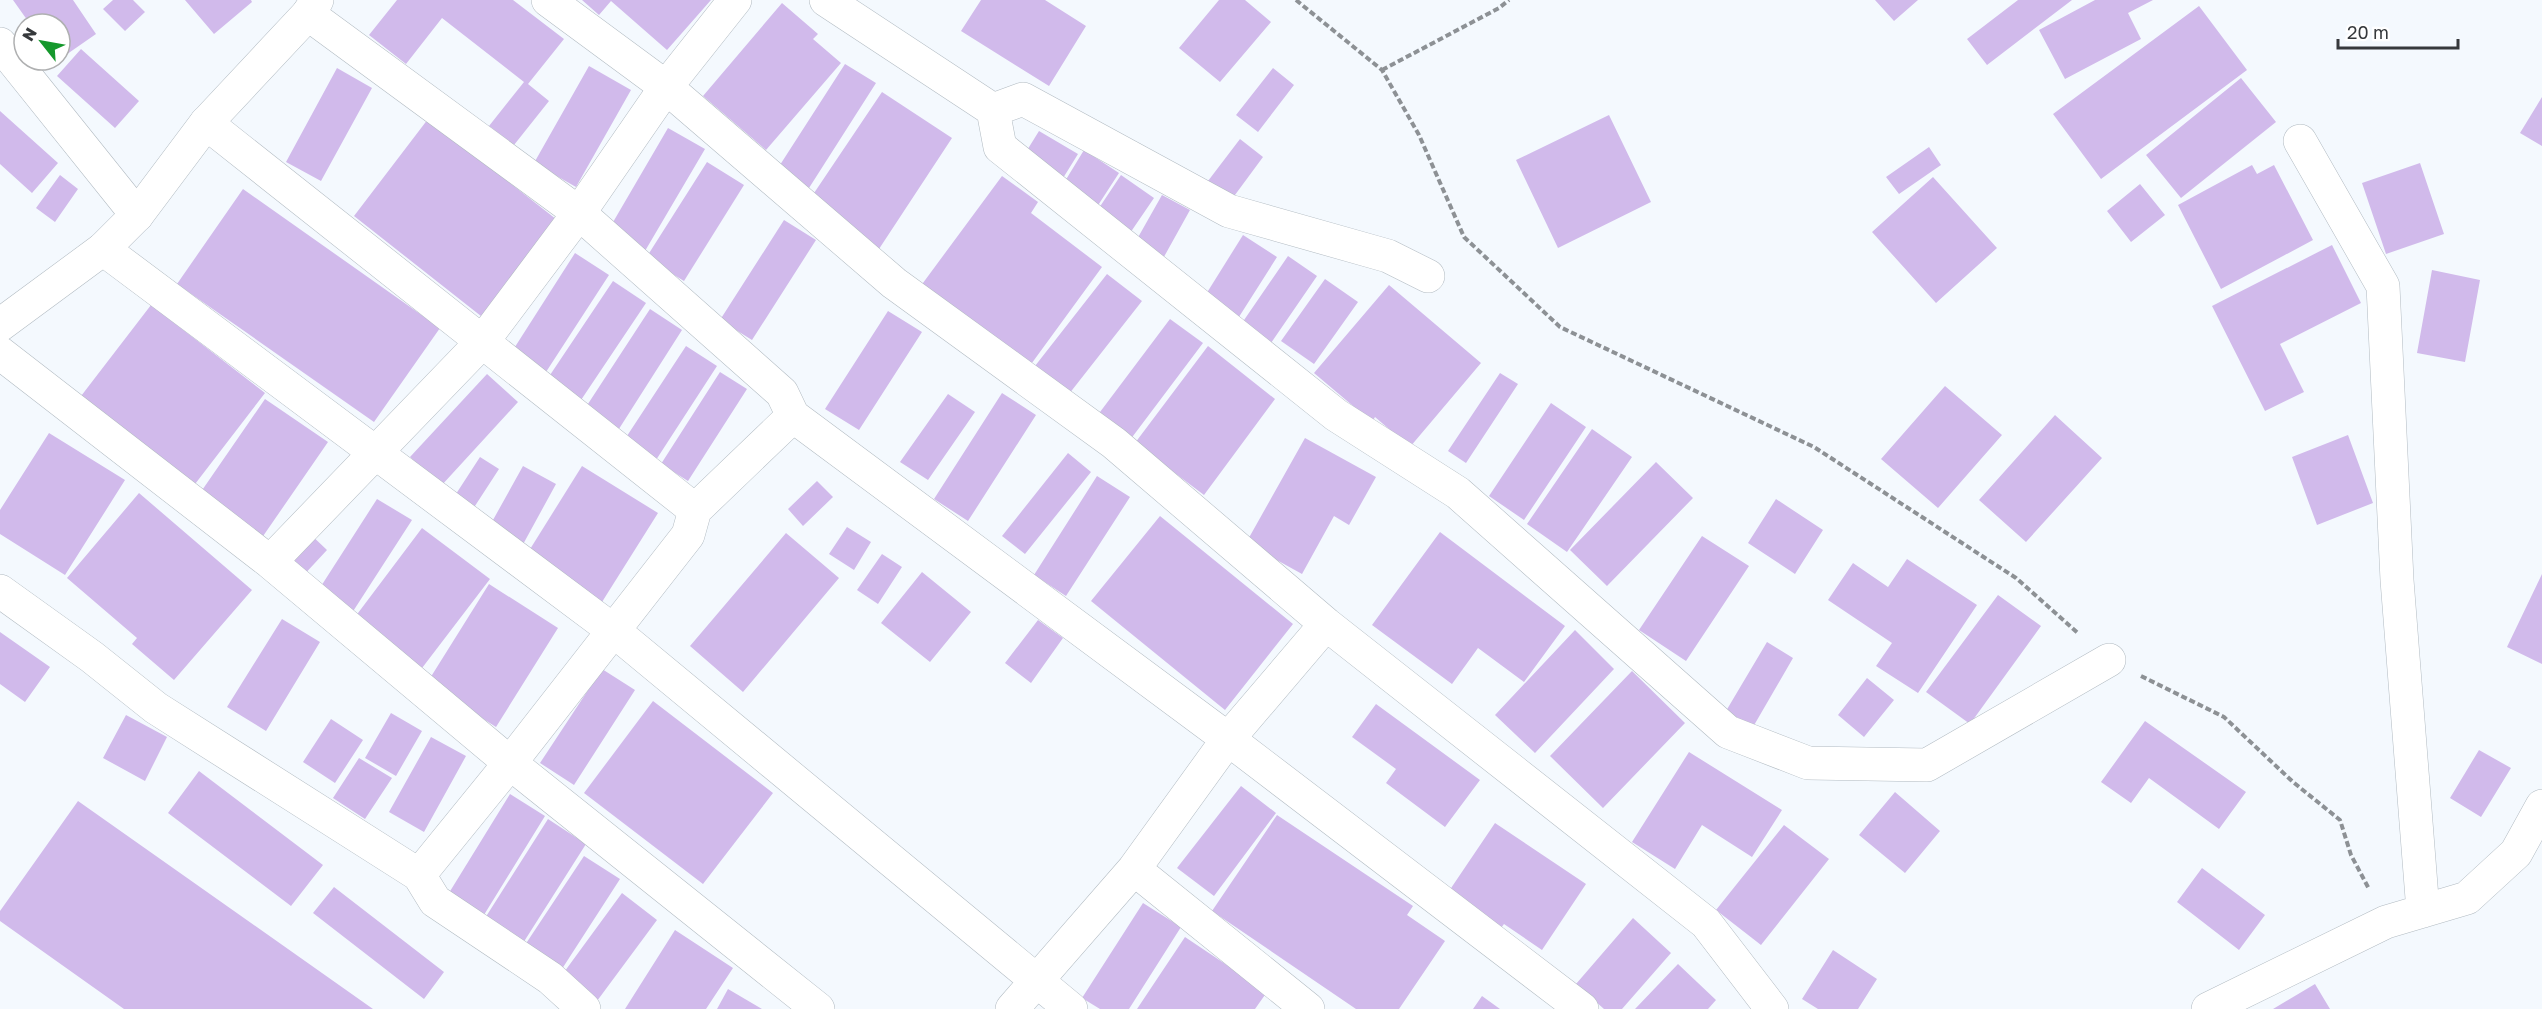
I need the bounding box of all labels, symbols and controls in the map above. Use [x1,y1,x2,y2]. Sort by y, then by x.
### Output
north arrow [12,12,72,72]
scale bar [2338,12,2458,50]
text: 20 m [2347,21,2389,43]
text: N [17,24,41,45]

